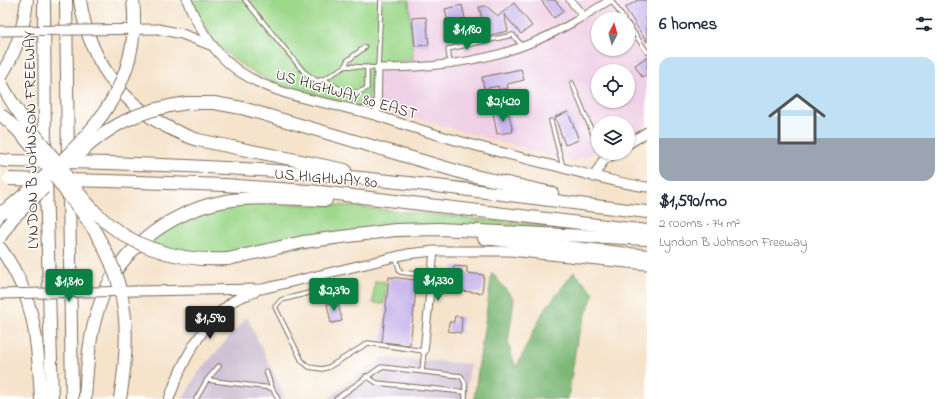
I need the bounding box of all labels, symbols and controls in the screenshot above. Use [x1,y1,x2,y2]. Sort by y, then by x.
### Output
north arrow [591,12,635,56]
map controls [591,12,635,160]
text: 6 homes [659,12,717,37]
icon: filters [913,13,935,35]
pin: $1,180 [434,17,500,51]
text: $1,180 [453,20,481,39]
street label: LYNDON B JOHNSON FREEWAY [18,30,46,249]
street label: US HIGHWAY 80 EAST [273,63,420,127]
button: locate [591,64,635,108]
icon: home [761,83,833,155]
pin: $2,420 [470,89,536,123]
text: $2,420 [486,92,520,111]
button: layers [591,116,635,160]
street label: US HIGHWAY 80 [273,163,378,195]
text: $1,590/mo [659,189,727,214]
text: 2 rooms · 74 m² [659,214,740,233]
text: Lyndon B Johnson Freeway [659,233,807,252]
pin: $1,330 [405,268,471,302]
pin: $1,810 [36,269,102,303]
text: $1,330 [423,271,453,290]
text: $1,810 [55,272,83,291]
pin: $2,390 [301,278,367,312]
text: $2,390 [318,281,350,300]
pin: $1,590 [177,306,243,340]
text: $1,590 [194,309,226,328]

